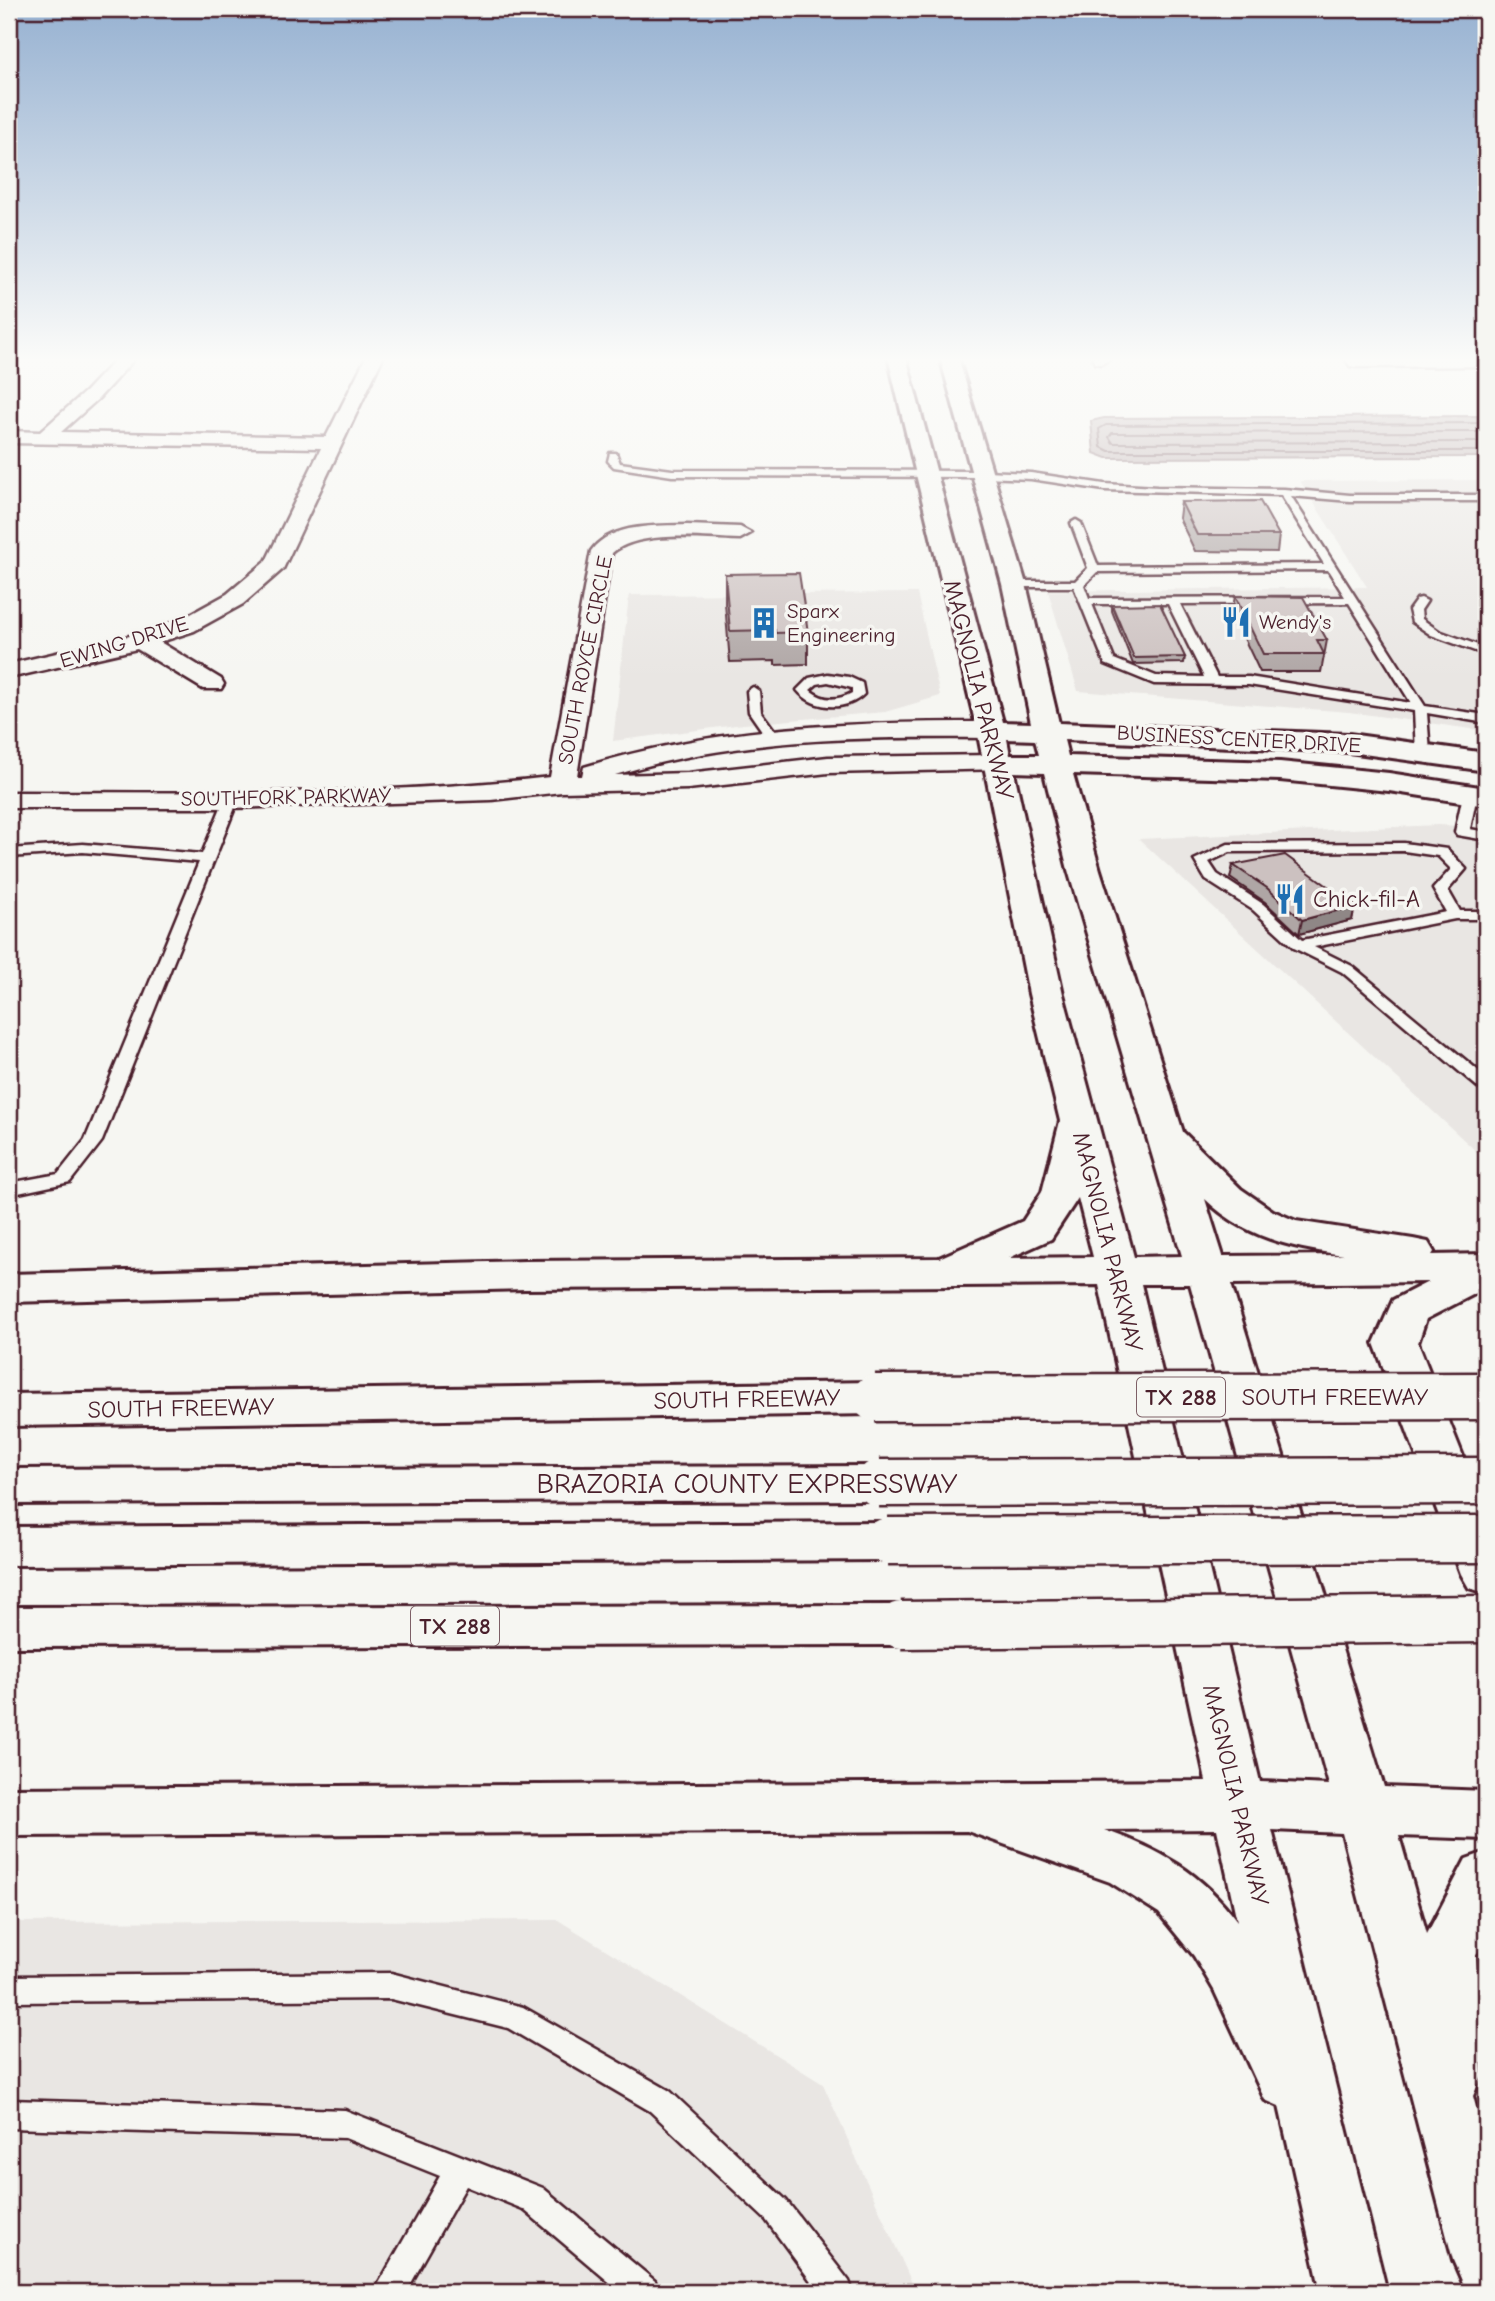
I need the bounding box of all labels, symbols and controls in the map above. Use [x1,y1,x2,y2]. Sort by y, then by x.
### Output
street label: SOUTH ROYCE CIRCLE [553,554,617,766]
street label: MAGNOLIA PARKWAY [938,577,1020,804]
place label: Sparx Engineering [787,599,896,647]
restaurant icon: Wendy's [1219,605,1253,639]
building icon: Sparx Engineering [747,606,781,640]
place label: Wendy's [1259,610,1331,634]
street label: EWING DRIVE [57,611,191,673]
street label: BUSINESS CENTER DRIVE [1116,721,1362,757]
street label: SOUTHFORK PARKWAY [181,783,392,811]
restaurant icon: Chick-fil-A [1273,882,1307,916]
place label: Chick-fil-A [1313,885,1420,913]
street label: MAGNOLIA PARKWAY [1067,1129,1149,1356]
road number: TX 288 [1137,1378,1225,1416]
street label: SOUTH FREEWAY [653,1383,841,1415]
street label: SOUTH FREEWAY [1242,1383,1429,1411]
street label: SOUTH FREEWAY [87,1392,275,1424]
street label: BRAZORIA COUNTY EXPRESSWAY [537,1468,958,1500]
road number: TX 288 [411,1606,499,1646]
street label: MAGNOLIA PARKWAY [1197,1682,1275,1909]

